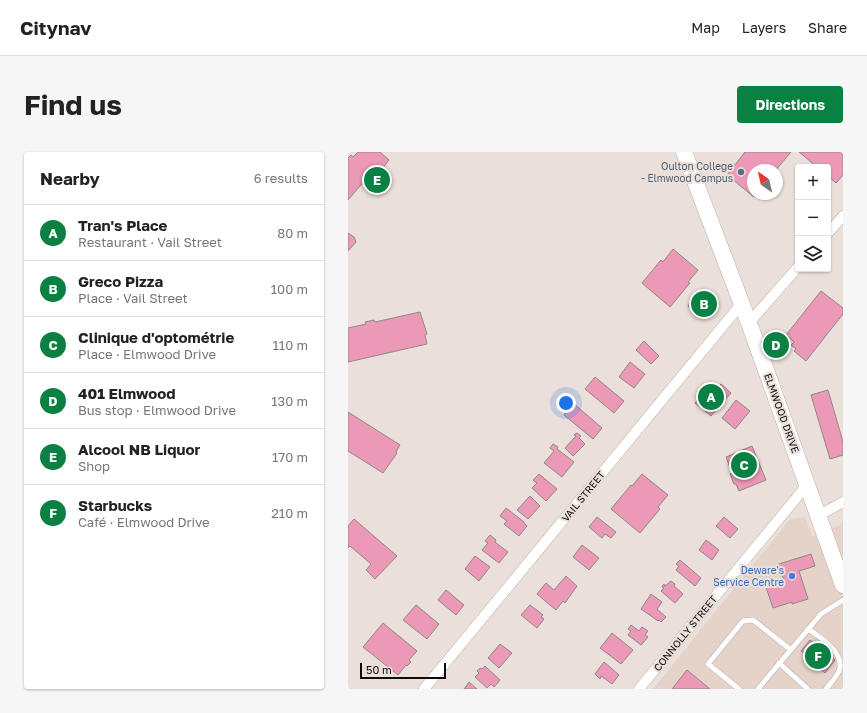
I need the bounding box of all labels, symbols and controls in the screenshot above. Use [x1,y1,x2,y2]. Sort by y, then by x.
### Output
text: Citynav [20,16,92,39]
text: Map [691,19,720,36]
text: Layers [742,19,786,36]
text: Share [808,19,847,36]
button: Directions [737,86,843,123]
text: Find us [24,88,122,121]
place label: Oulton College - Elmwood Campus [641,160,733,184]
north arrow [747,164,783,200]
map controls [795,164,831,272]
button: + [795,164,831,200]
pin: E [364,165,390,195]
marker: Oulton College - Elmwood Campus [736,167,746,177]
text: Nearby [40,168,100,189]
text: 6 results [254,170,308,186]
button: − [795,200,831,236]
text: Tran's Place [78,216,167,234]
text: A [48,225,58,241]
text: 80 m [277,225,308,241]
text: Restaurant · Vail Street [78,234,222,250]
button: layers [795,236,831,272]
text: Greco Pizza [78,272,163,290]
text: B [48,281,58,297]
text: 100 m [271,281,308,297]
pin: B [691,289,717,319]
text: Place · Vail Street [78,290,188,306]
text: Clinique d'optométrie [78,328,234,346]
pin: D [763,330,789,360]
text: C [48,337,58,353]
text: 110 m [273,337,308,353]
text: Place · Elmwood Drive [78,346,216,362]
street label: ELMWOOD DRIVE [762,372,802,454]
pin: A [698,382,724,412]
text: 401 Elmwood [78,384,176,402]
text: D [48,393,58,409]
text: 130 m [271,393,308,409]
your location [556,393,576,413]
text: Bus stop · Elmwood Drive [78,402,236,418]
text: Alcool NB Liquor [78,440,200,458]
text: E [49,449,57,465]
text: 170 m [272,449,308,465]
pin: C [731,450,757,480]
text: Shop [78,458,110,474]
street label: VAIL STREET [559,468,607,524]
text: Starbucks [78,496,152,514]
text: F [49,505,57,521]
text: 210 m [271,505,308,521]
text: Café · Elmwood Drive [78,514,210,530]
place label: Deware's Service Centre [713,564,784,588]
marker: Deware's Service Centre [787,571,797,581]
street label: CONNOLLY STREET [651,593,719,673]
pin: F [805,641,831,671]
scale bar [360,661,446,680]
text: 50 m [366,663,392,676]

